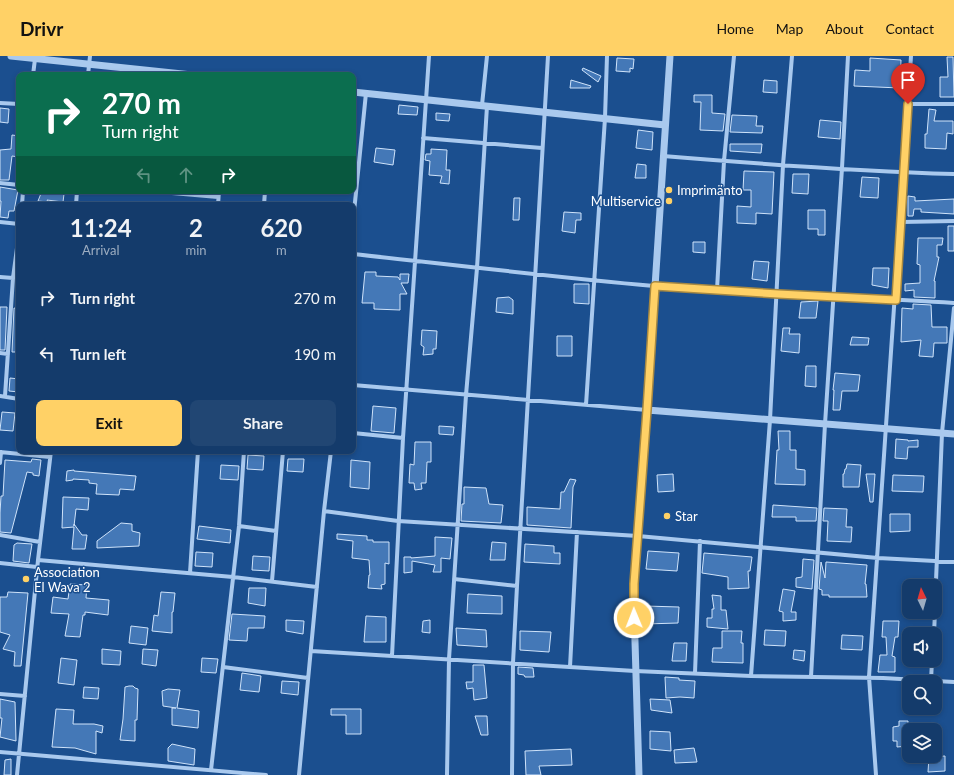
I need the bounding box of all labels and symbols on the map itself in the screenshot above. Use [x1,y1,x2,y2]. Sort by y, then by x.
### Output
pin [891,63,925,104]
place label: Imprimänto [677,182,743,198]
marker: Imprimänto [664,185,674,195]
place label: Multiservice [591,193,661,209]
marker: Multiservice [664,196,674,206]
place label: Star [675,508,698,524]
marker: Star [662,511,672,521]
place label: Association El Wava 2 [34,564,100,595]
marker: Association El Wava 2 [21,574,31,584]
north arrow [902,579,942,619]
position arrow [613,597,655,639]

